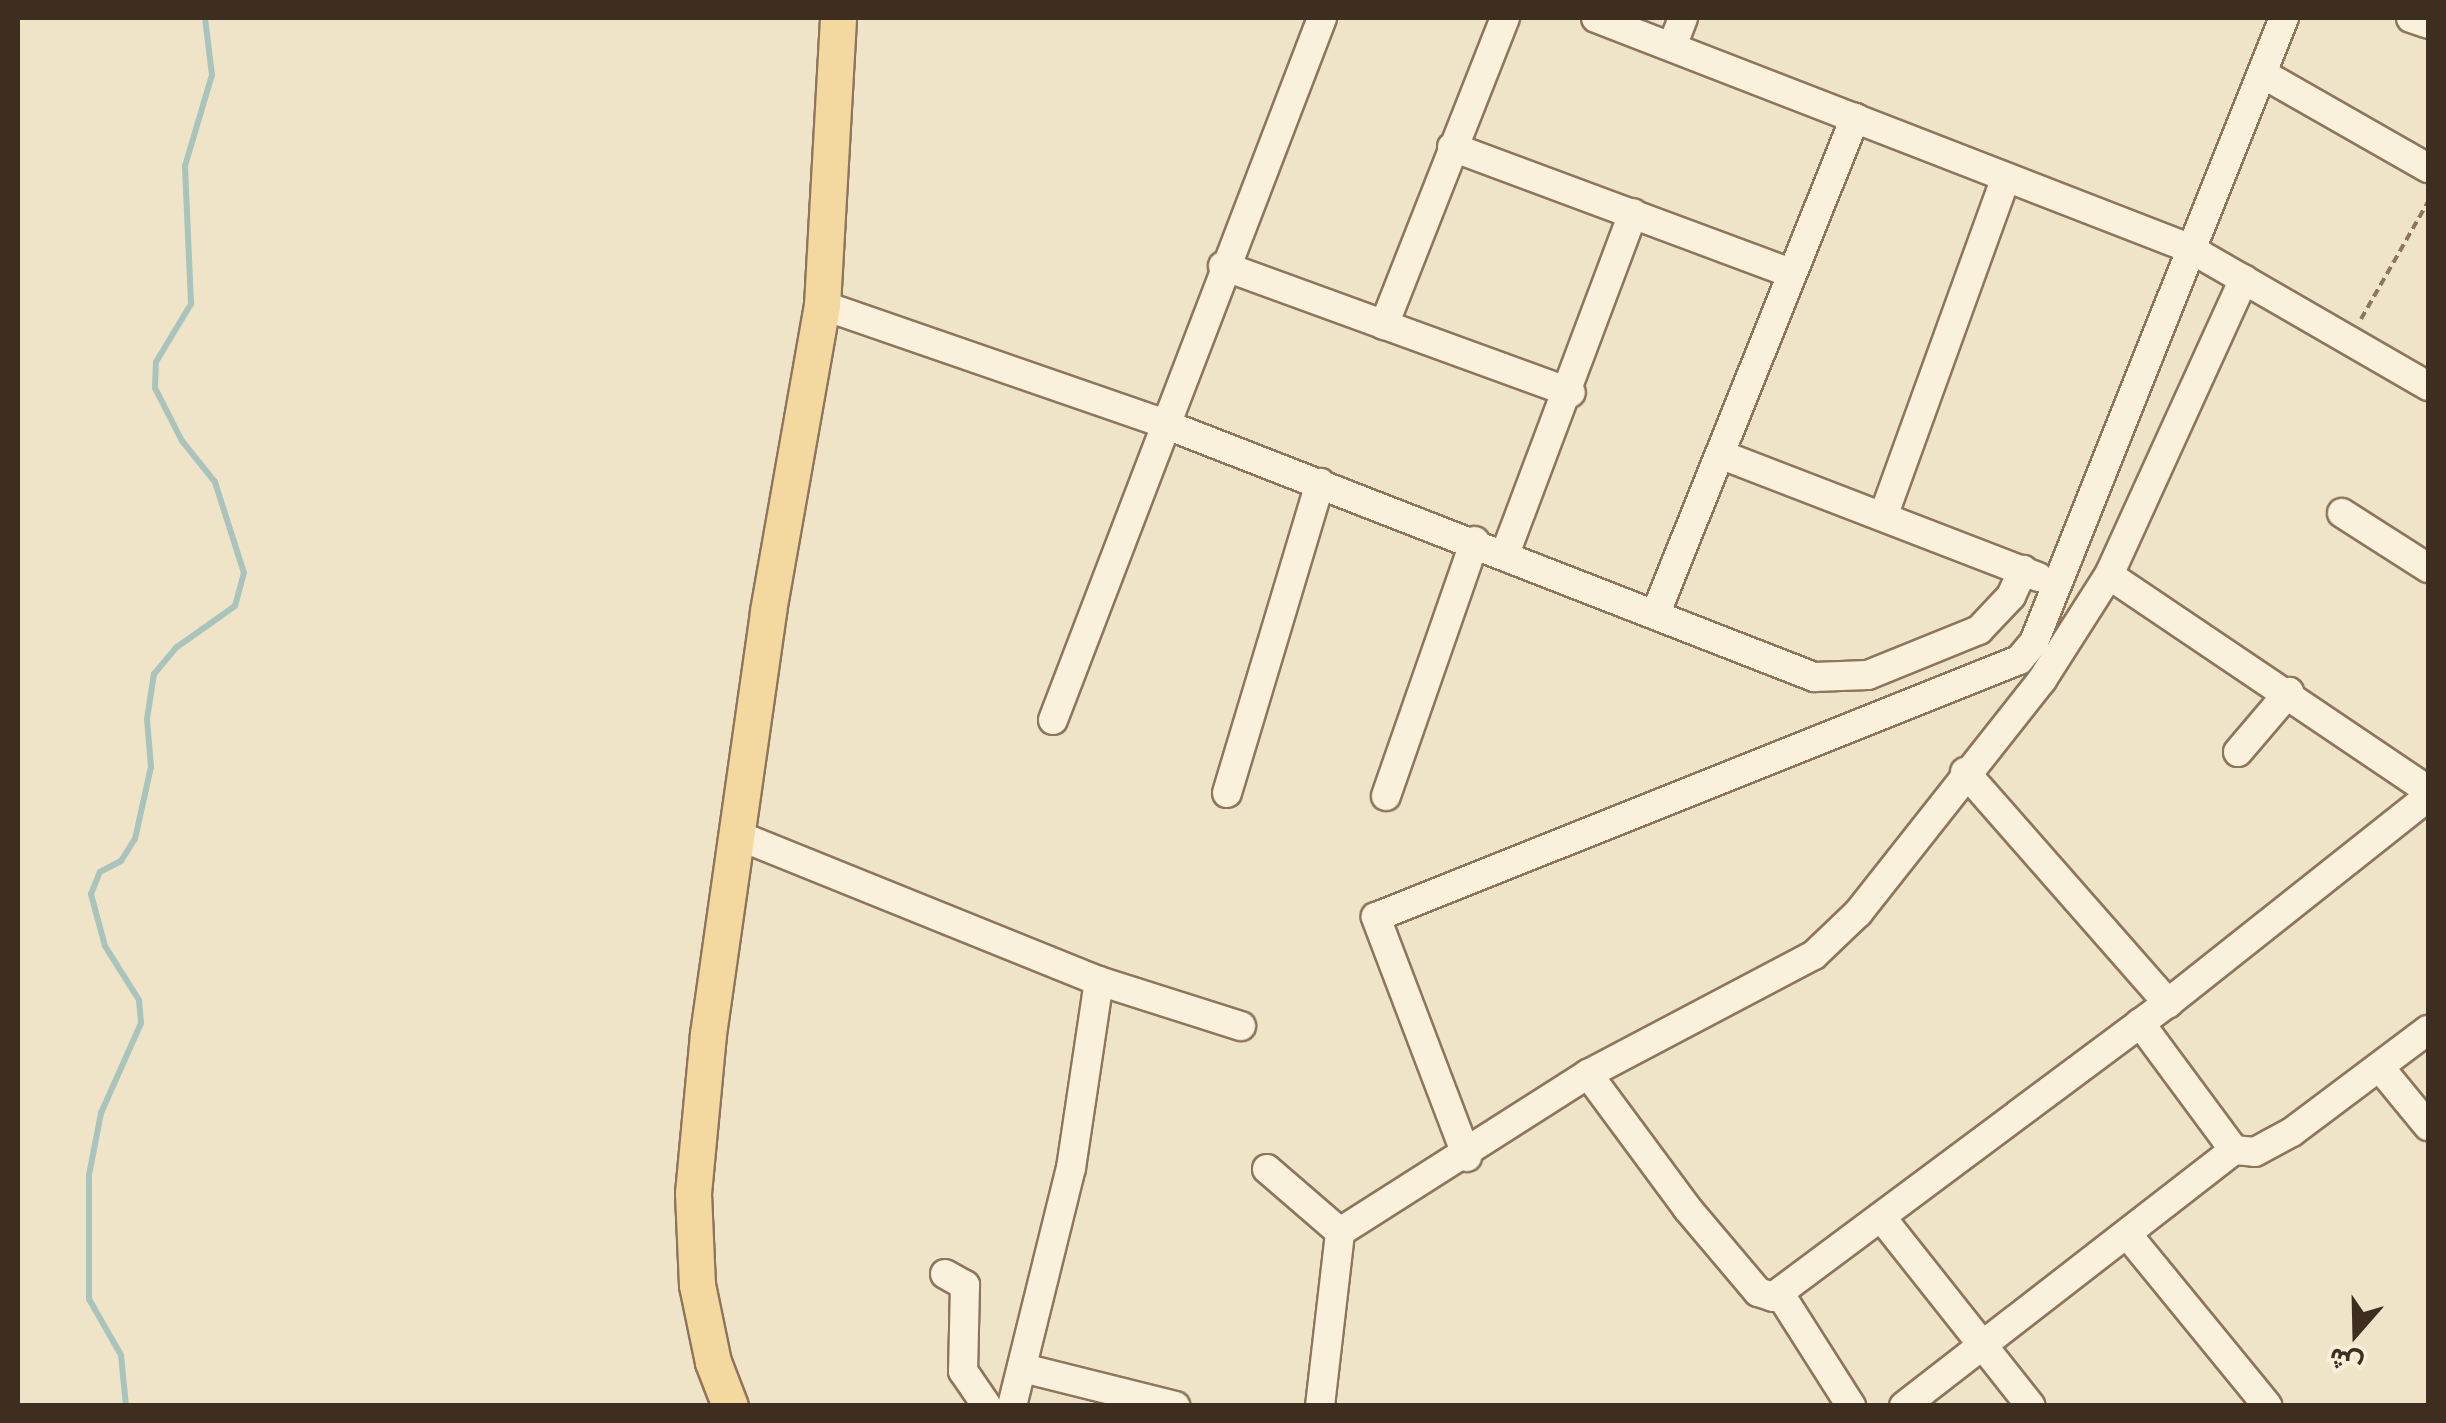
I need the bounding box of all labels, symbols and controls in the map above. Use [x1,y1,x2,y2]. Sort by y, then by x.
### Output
north arrow [2306,1283,2406,1383]
text: ش [2324,1341,2367,1382]

